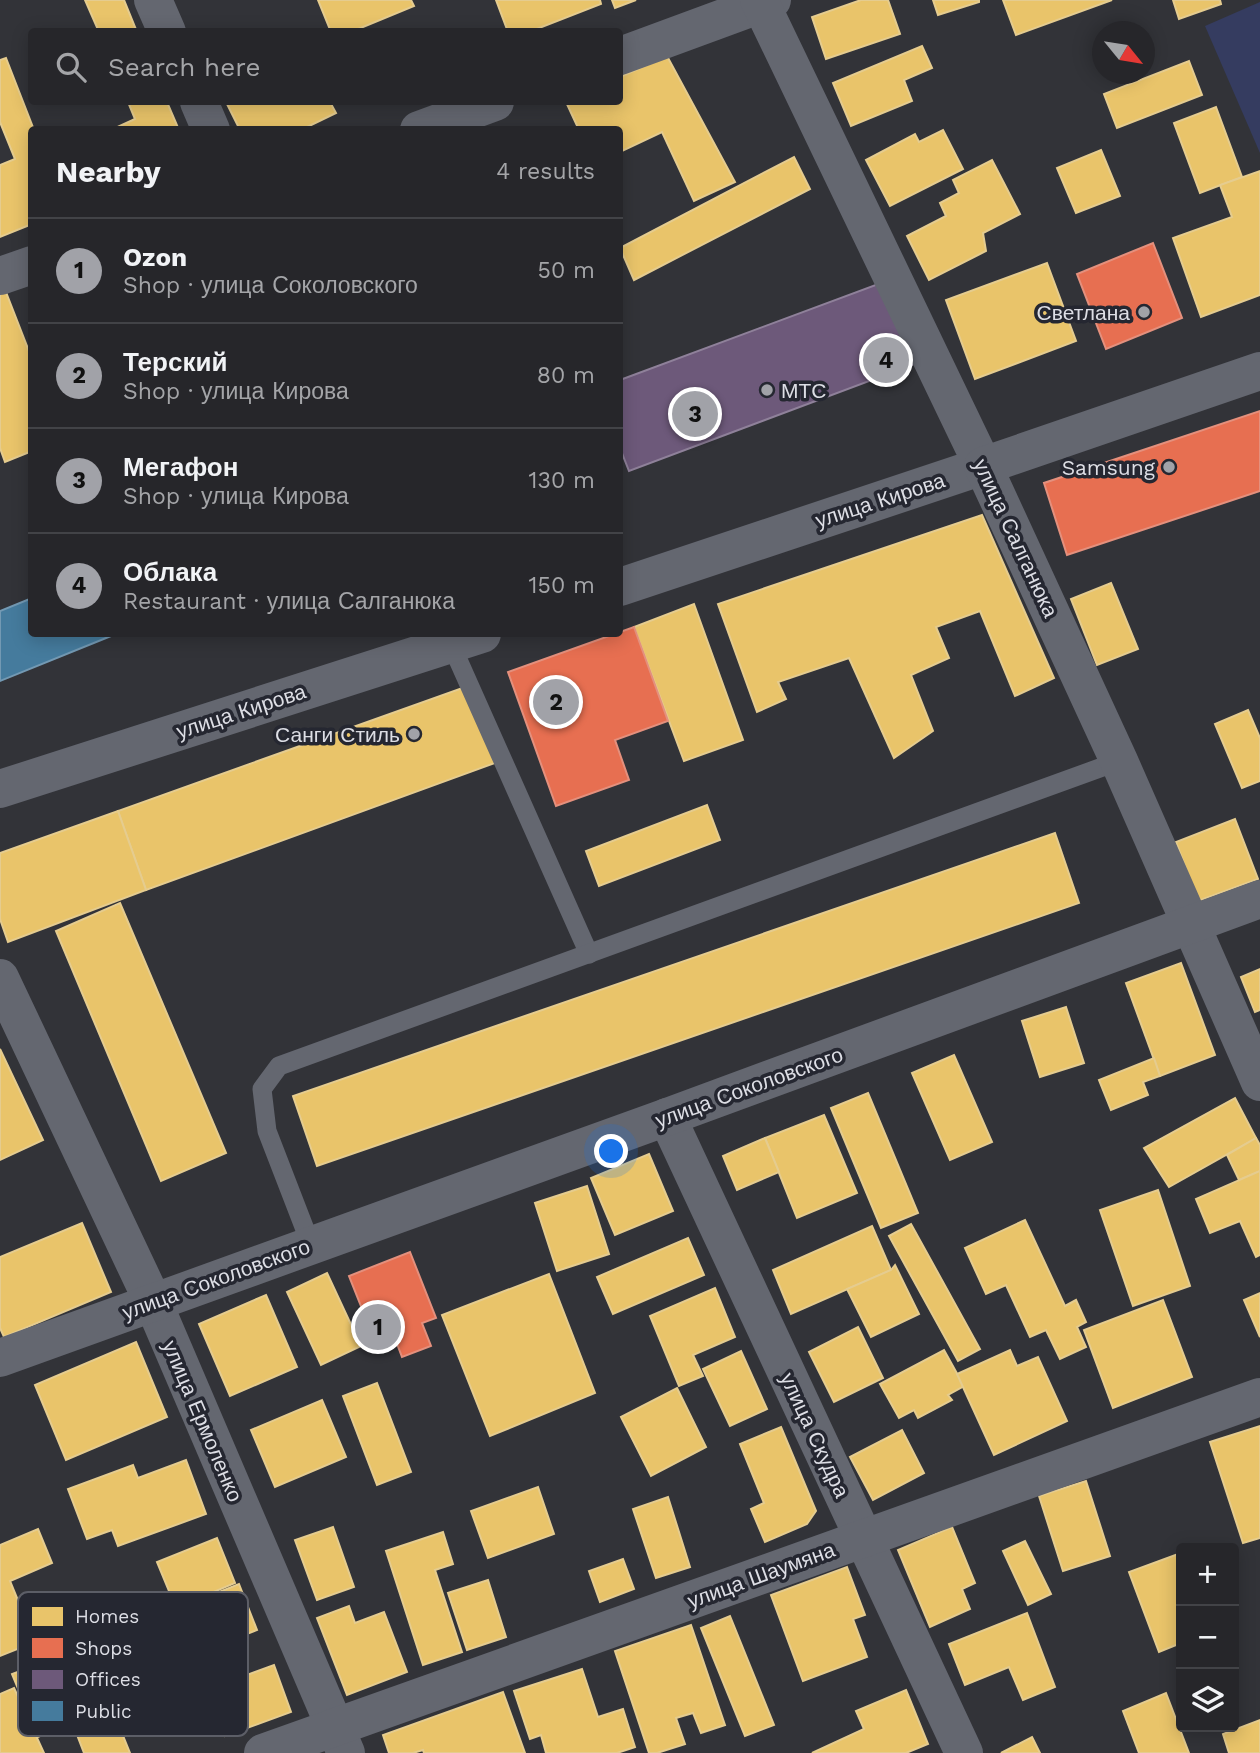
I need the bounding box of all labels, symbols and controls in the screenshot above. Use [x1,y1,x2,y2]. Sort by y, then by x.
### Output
north arrow [1092,21,1155,84]
search box [28,28,623,105]
icon: search [52,48,90,86]
text: Search here [108,52,260,82]
text: Nearby [56,154,161,189]
text: 4 results [496,158,595,185]
text: Ozon [123,242,187,272]
text: 1 [74,257,84,284]
text: 50 m [538,257,595,284]
text: Shop · улица Соколовского [123,272,418,299]
place label: Светлана [1037,300,1130,325]
marker: Светлана [1136,304,1152,320]
pin: 4 [863,334,909,386]
text: Терский [123,347,227,377]
text: 2 [72,362,86,389]
text: 80 m [537,362,595,389]
text: Shop · улица Кирова [123,378,349,405]
place label: МТС [781,378,827,403]
marker: МТС [759,382,775,398]
pin: 3 [672,388,718,440]
text: Мегафон [123,452,238,482]
street label: улица Салганюка [968,455,1064,621]
place label: Samsung [1062,455,1156,480]
marker: Samsung [1161,459,1177,475]
text: 3 [72,467,86,494]
text: 130 m [529,467,595,494]
street label: улица Кирова [812,467,948,533]
text: Shop · улица Кирова [123,483,349,510]
text: Облака [123,557,217,587]
text: 4 [72,572,86,599]
text: 150 m [529,572,595,599]
text: Restaurant · улица Салганюка [123,588,455,615]
pin: 2 [533,676,579,728]
street label: улица Кирова [173,678,309,744]
place label: Санги Стиль [275,722,400,747]
marker: Санги Стиль [406,726,422,742]
street label: улица Соколовского [652,1041,846,1133]
your location [594,1134,628,1168]
street label: улица Соколовского [119,1233,313,1325]
pin: 1 [355,1301,401,1353]
street label: улица Ермоленко [158,1337,248,1505]
street label: улица Скудра [775,1369,855,1502]
street label: улица Шаумяна [684,1537,838,1613]
map controls [1176,1543,1239,1732]
button: + [1176,1543,1239,1606]
legend [18,1592,248,1736]
text: Homes [75,1605,139,1628]
button: − [1176,1606,1239,1669]
text: Shops [75,1637,132,1660]
text: Offices [75,1668,141,1691]
button: layers [1176,1669,1239,1732]
text: Public [75,1700,132,1723]

